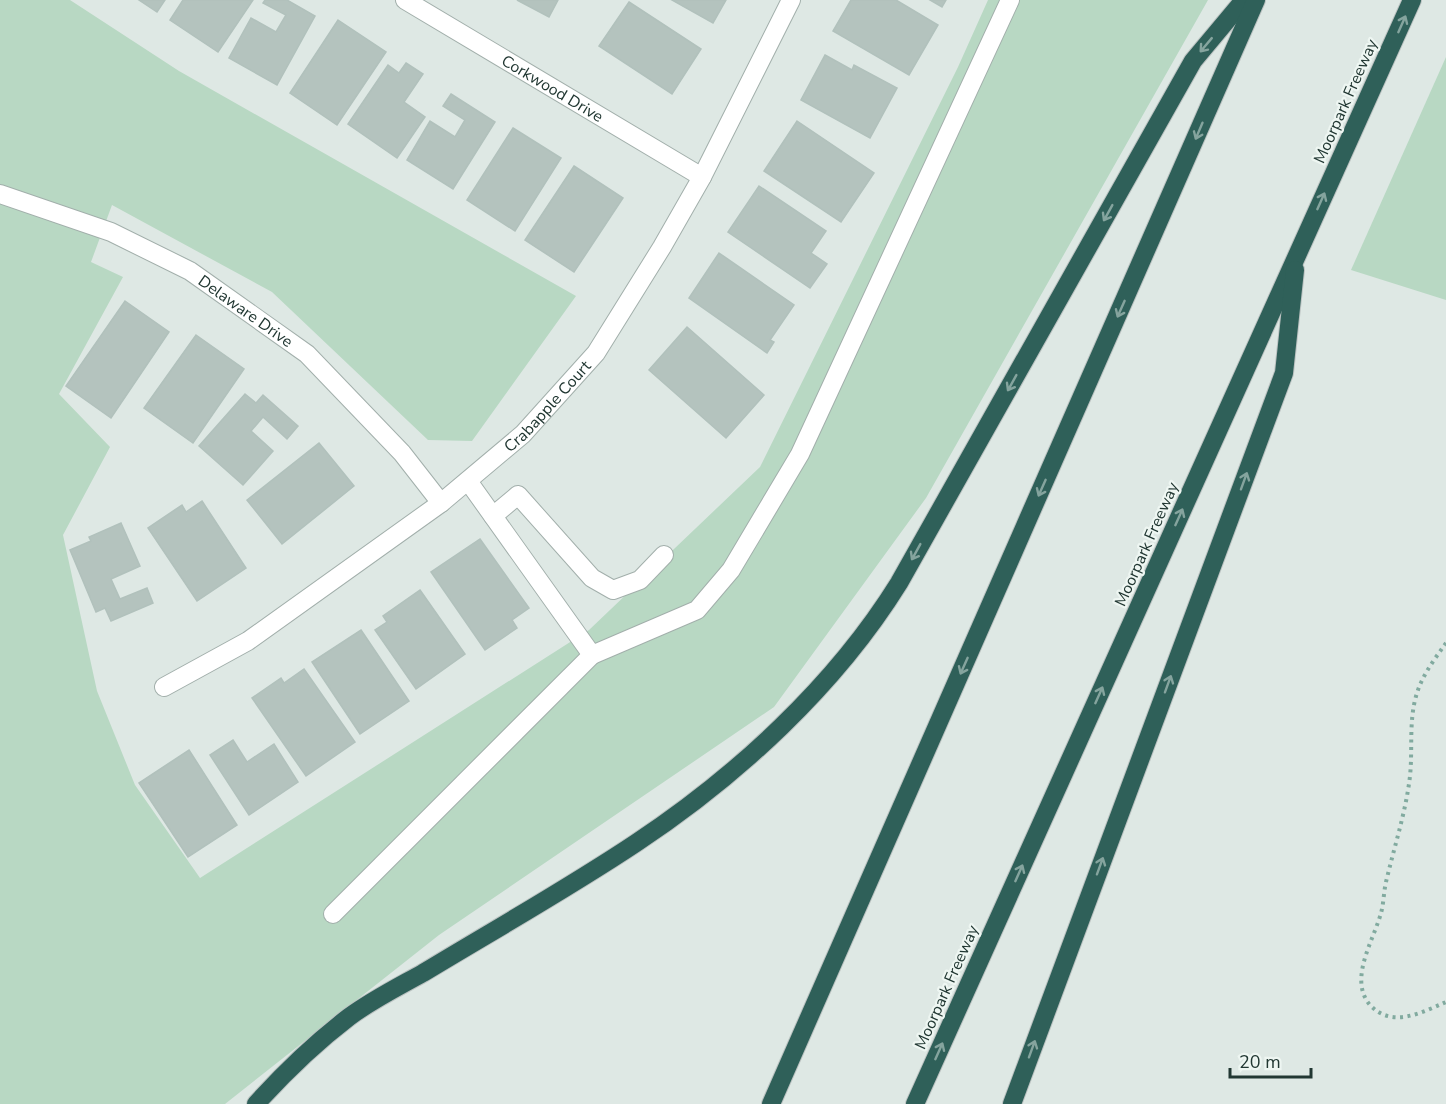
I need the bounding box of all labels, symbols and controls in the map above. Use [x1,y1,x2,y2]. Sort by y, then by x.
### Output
one-way arrow [1396,15,1408,33]
street label: Moorpark Freeway [1309,35,1384,167]
one-way arrow [1200,37,1213,53]
street label: Corkwood Drive [497,50,607,128]
one-way arrow [1193,121,1205,139]
one-way arrow [1316,193,1327,211]
one-way arrow [1101,204,1113,221]
street label: Delaware Drive [193,270,297,353]
one-way arrow [1115,300,1126,318]
street label: Crabapple Court [499,356,596,458]
one-way arrow [1006,373,1017,391]
one-way arrow [1239,472,1250,491]
one-way arrow [1036,478,1048,496]
street label: Moorpark Freeway [1110,478,1185,610]
one-way arrow [1174,508,1185,527]
one-way arrow [910,543,921,561]
one-way arrow [958,657,969,675]
one-way arrow [1164,675,1175,694]
one-way arrow [1094,686,1105,704]
one-way arrow [1096,858,1107,876]
one-way arrow [1014,864,1025,882]
street label: Moorpark Freeway [910,921,985,1053]
one-way arrow [1028,1040,1039,1059]
scale bar [1230,1041,1311,1079]
one-way arrow [934,1042,946,1060]
text: 20 m [1239,1050,1281,1074]

